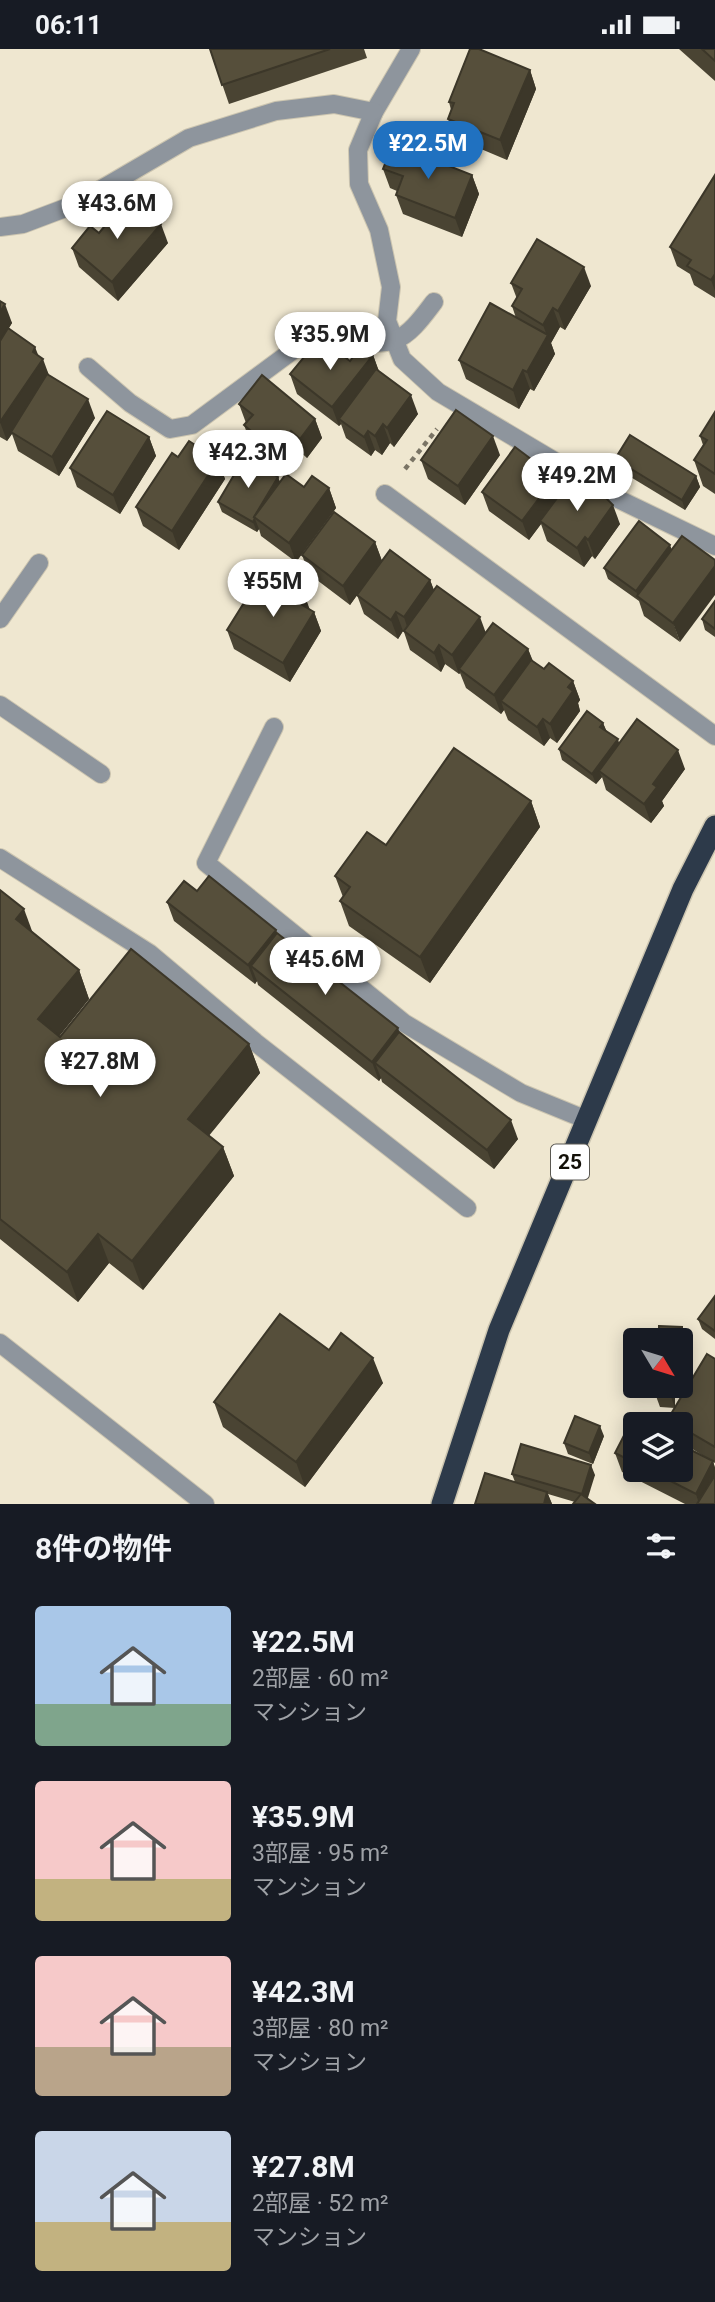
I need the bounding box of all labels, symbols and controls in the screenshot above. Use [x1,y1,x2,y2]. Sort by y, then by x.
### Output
text: 06:11 [35,10,102,40]
pin: ¥22.5M [371,121,485,181]
text: ¥22.5M [389,130,467,157]
pin: ¥43.6M [60,181,174,241]
text: ¥43.6M [78,190,156,217]
pin: ¥35.9M [273,313,387,372]
text: ¥35.9M [291,321,369,348]
pin: ¥42.3M [191,431,305,490]
text: ¥42.3M [209,439,287,466]
pin: ¥49.2M [520,454,634,513]
text: ¥49.2M [538,462,616,489]
pin: ¥55M [232,559,314,619]
text: ¥55M [244,568,302,595]
pin: ¥45.6M [268,937,382,997]
text: ¥45.6M [286,946,364,973]
pin: ¥27.8M [43,1039,157,1099]
text: ¥27.8M [61,1048,139,1075]
road number: 25 [551,1145,589,1179]
north arrow [623,1328,693,1398]
map controls [623,1328,693,1482]
button: layers [623,1412,693,1482]
icon: filters [642,1527,680,1565]
text: 8件の物件 [35,1531,172,1566]
text: ¥22.5M [252,1624,355,1659]
icon: home [91,1634,175,1718]
text: 2部屋 · 60 m² [252,1665,389,1692]
text: マンション [252,1699,367,1726]
text: ¥35.9M [252,1799,355,1834]
icon: home [91,1809,175,1893]
text: 3部屋 · 95 m² [252,1840,389,1867]
text: マンション [252,1874,367,1901]
text: ¥42.3M [252,1974,355,2009]
icon: home [91,1984,175,2068]
text: 3部屋 · 80 m² [252,2015,389,2042]
text: マンション [252,2049,367,2076]
text: ¥27.8M [252,2149,355,2184]
icon: home [91,2159,175,2243]
text: 2部屋 · 52 m² [252,2190,389,2217]
text: マンション [252,2224,367,2251]

